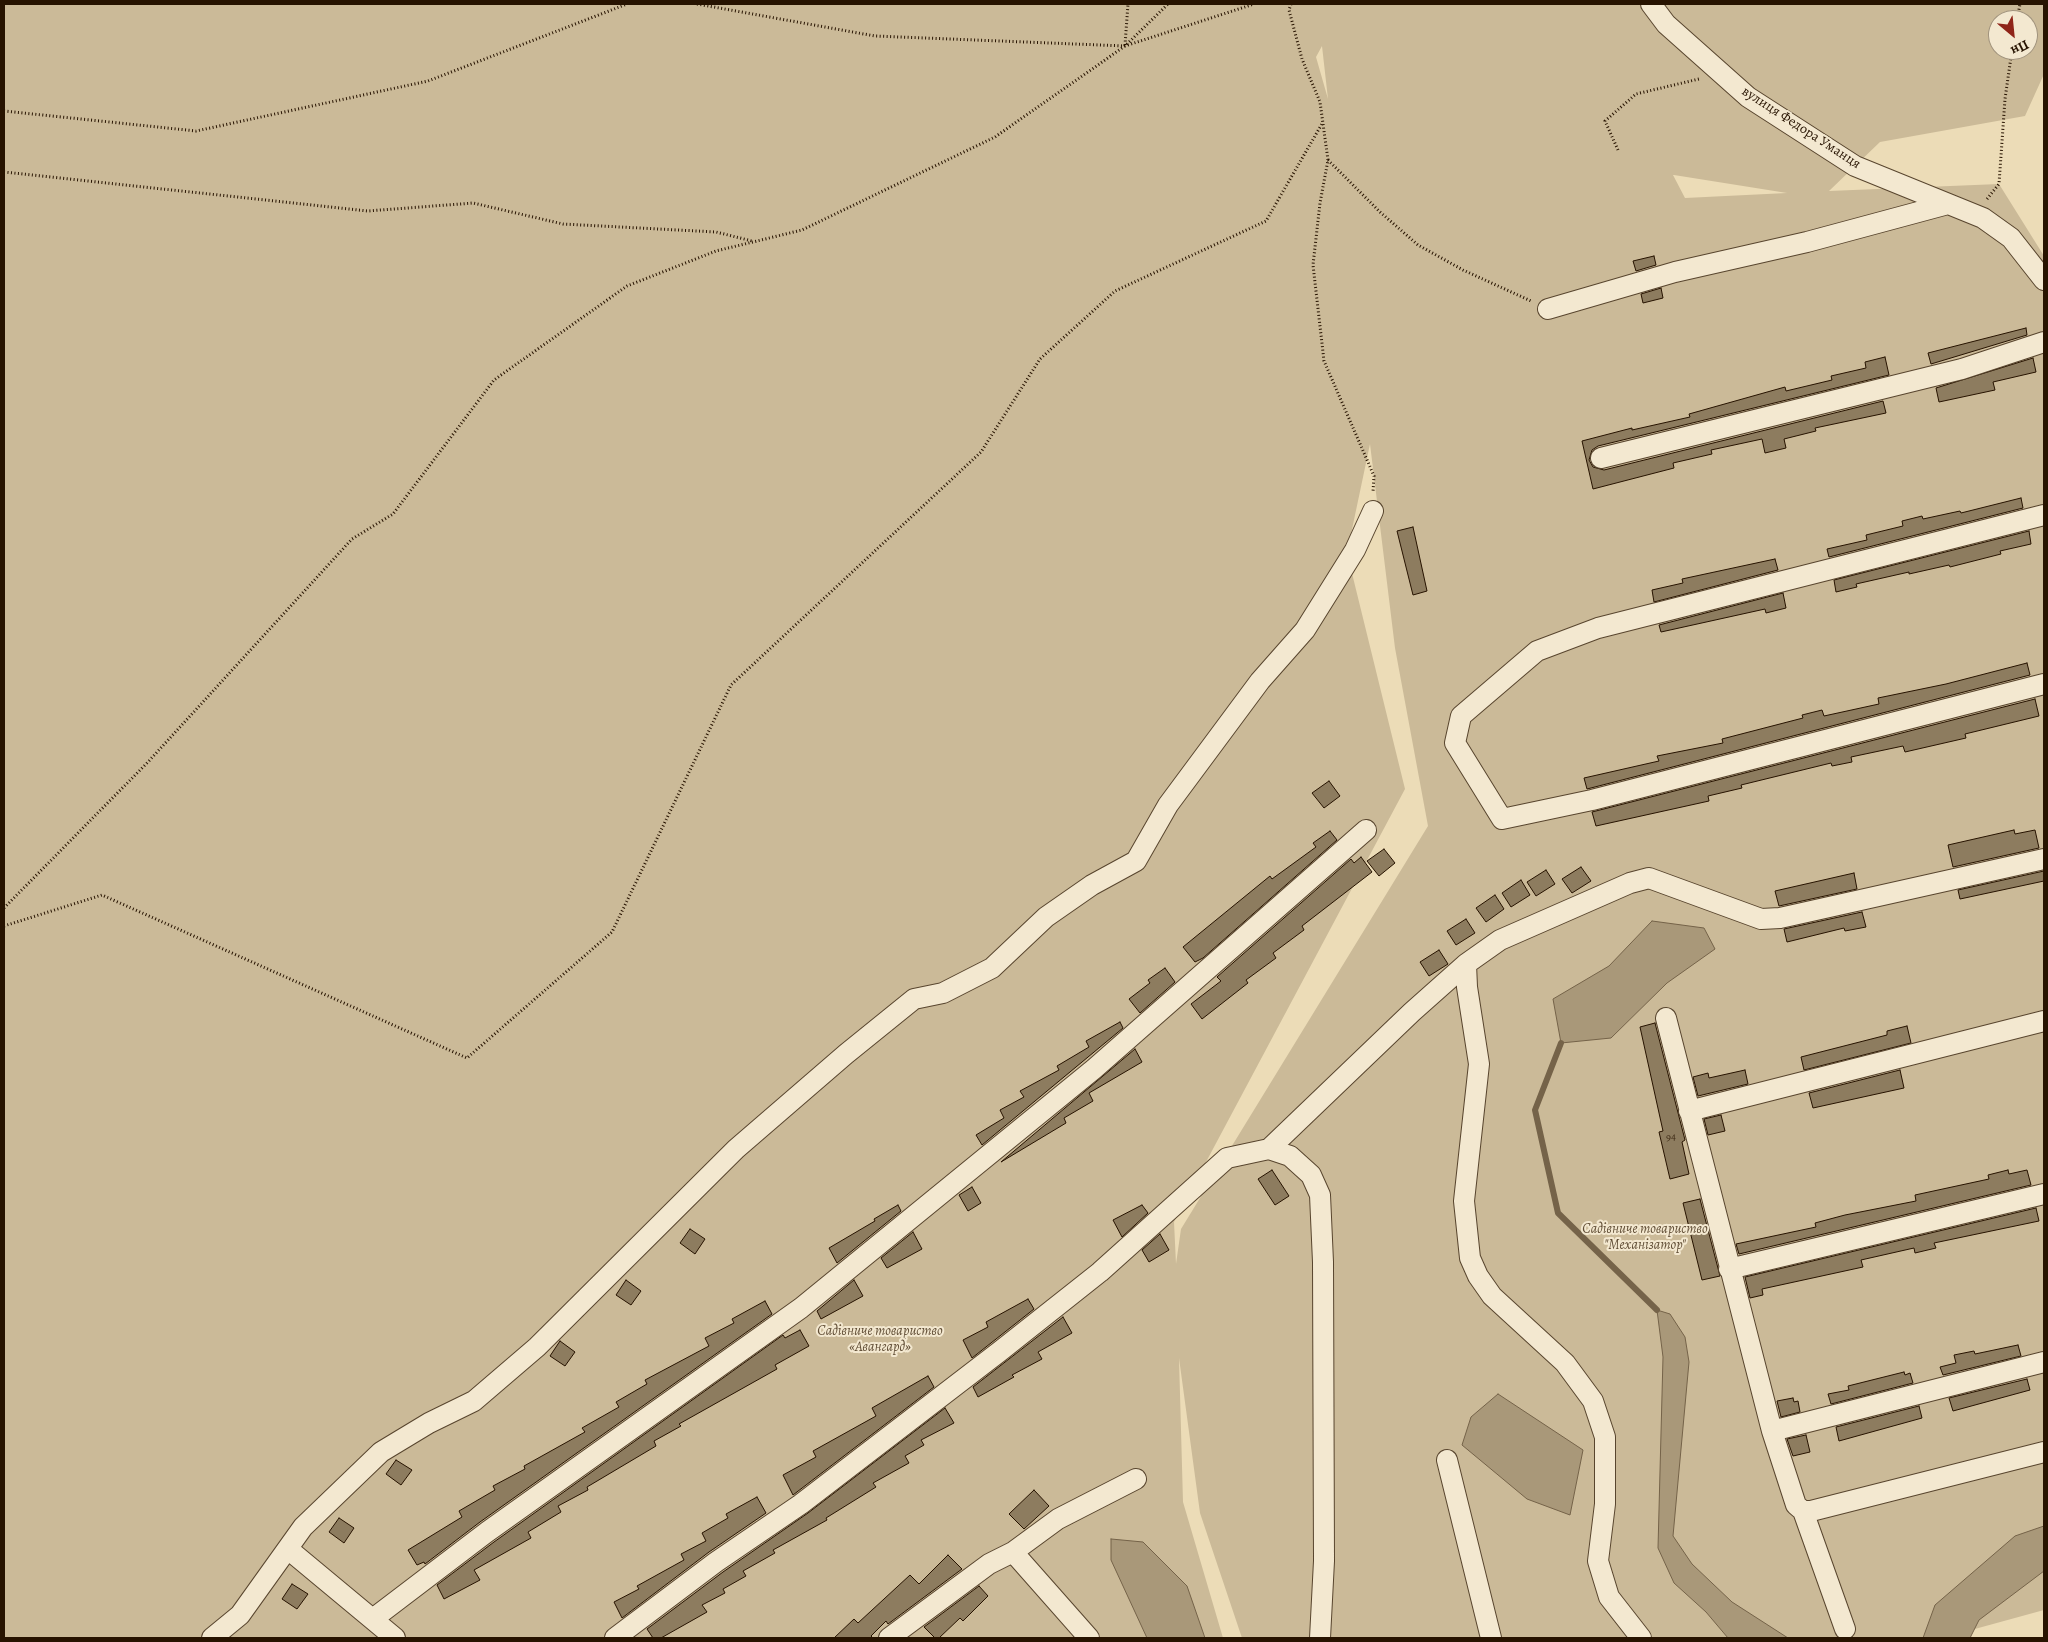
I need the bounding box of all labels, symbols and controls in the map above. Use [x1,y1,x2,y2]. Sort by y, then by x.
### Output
north arrow [1988,10,2038,60]
text: Пн [2007,35,2032,60]
street label: вулиця Федора Уманця [1738,83,1864,173]
house number: 94 [1666,1130,1676,1144]
park label: Садівниче товариство "Механізатор" [1582,1222,1708,1254]
park label: Садівниче товариство «Авангард» [817,1324,943,1356]

